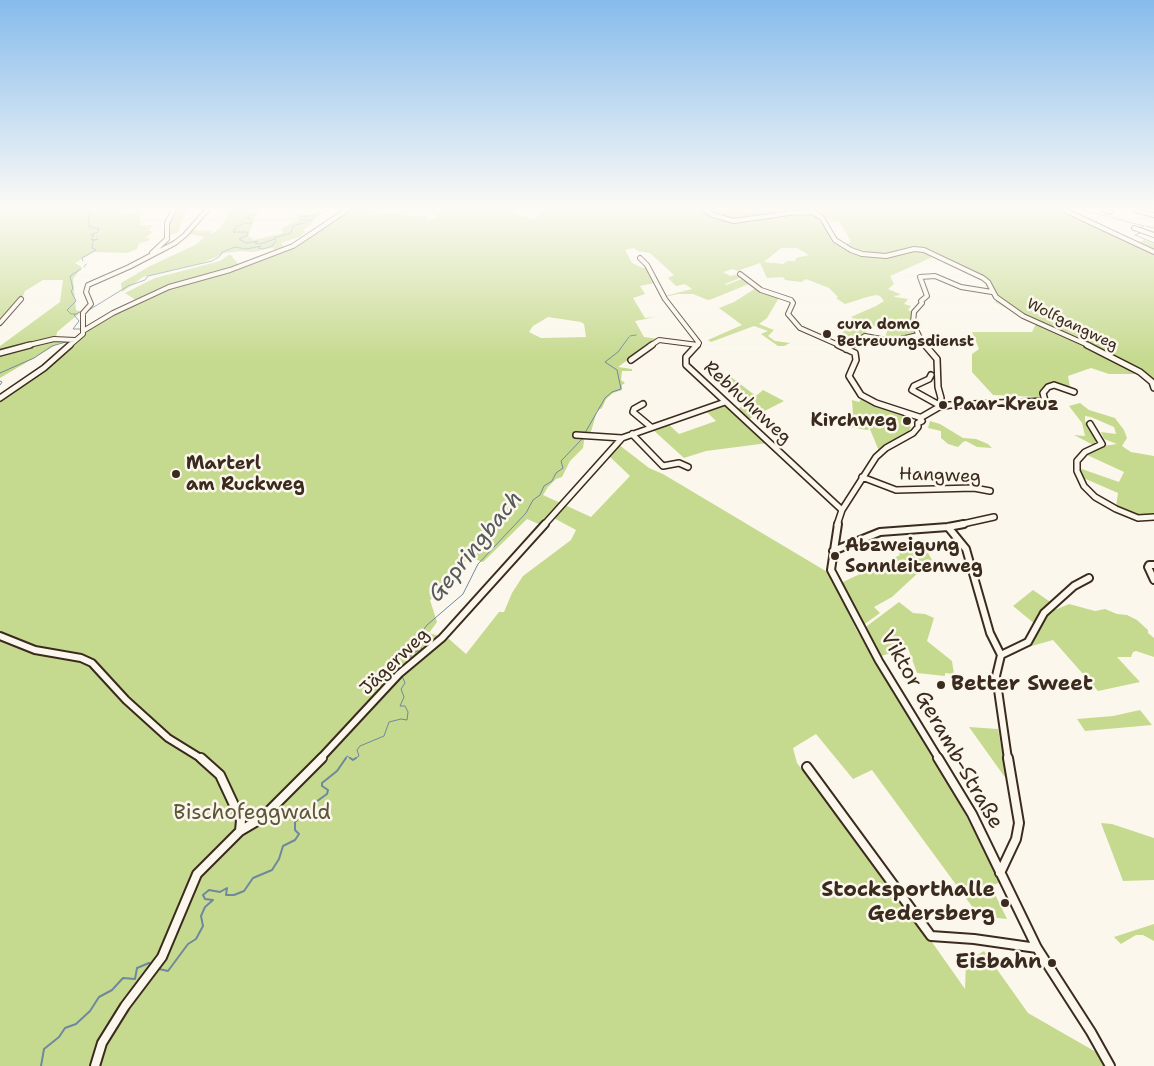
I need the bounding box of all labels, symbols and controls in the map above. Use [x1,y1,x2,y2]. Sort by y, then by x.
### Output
street label: Wolfgangweg [1023,295,1121,355]
place label: cura domo Betreuungsdienst [837,316,974,351]
marker: cura domo Betreuungsdienst [821,328,833,340]
street label: Rebhuhnweg [699,357,795,449]
place label: Paar-Kreuz [953,394,1059,416]
marker: Paar-Kreuz [937,399,949,411]
place label: Kirchweg [811,410,897,432]
marker: Kirchweg [901,415,913,427]
place label: Marterl am Ruckweg [186,453,305,496]
street label: Hangweg [899,464,981,488]
marker: Marterl am Ruckweg [170,468,182,480]
water label: Gepringbach [423,486,529,608]
place label: Abzweigung Sonnleitenweg [845,535,983,578]
marker: Abzweigung Sonnleitenweg [829,550,841,562]
street label: Jägerweg [356,624,434,700]
street label: Viktor Geramb-Straße [874,626,1008,834]
place label: Better Sweet [951,672,1093,698]
marker: Better Sweet [935,679,947,691]
park label: Bischofeggwald [173,801,331,827]
place label: Stocksporthalle Gedersberg [821,878,995,928]
marker: Stocksporthalle Gedersberg [999,897,1011,909]
place label: Eisbahn [955,950,1042,976]
marker: Eisbahn [1046,957,1058,969]

